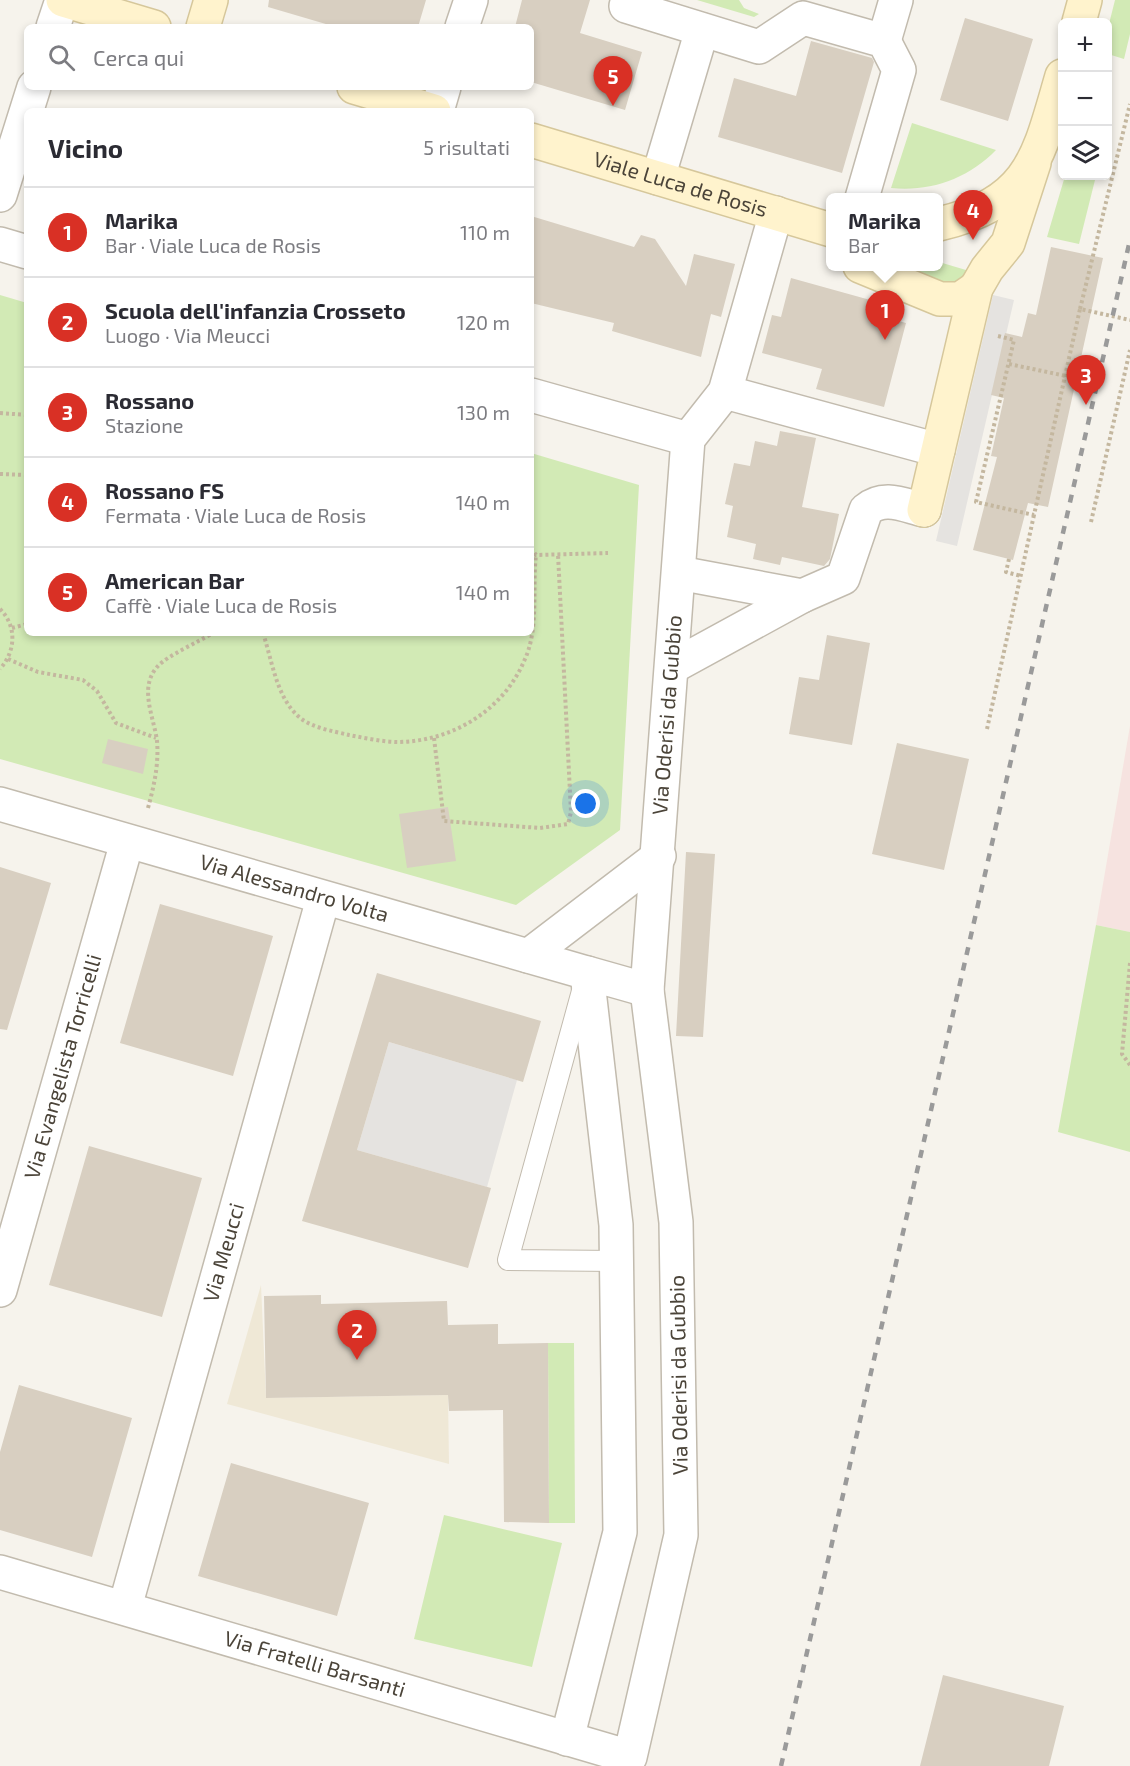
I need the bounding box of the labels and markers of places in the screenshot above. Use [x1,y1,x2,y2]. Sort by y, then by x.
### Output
pin: 5 [594,57,632,106]
pin: 4 [954,190,992,240]
pin: 1 [866,290,904,340]
pin: 3 [1066,356,1106,405]
pin: 2 [338,1310,376,1360]

